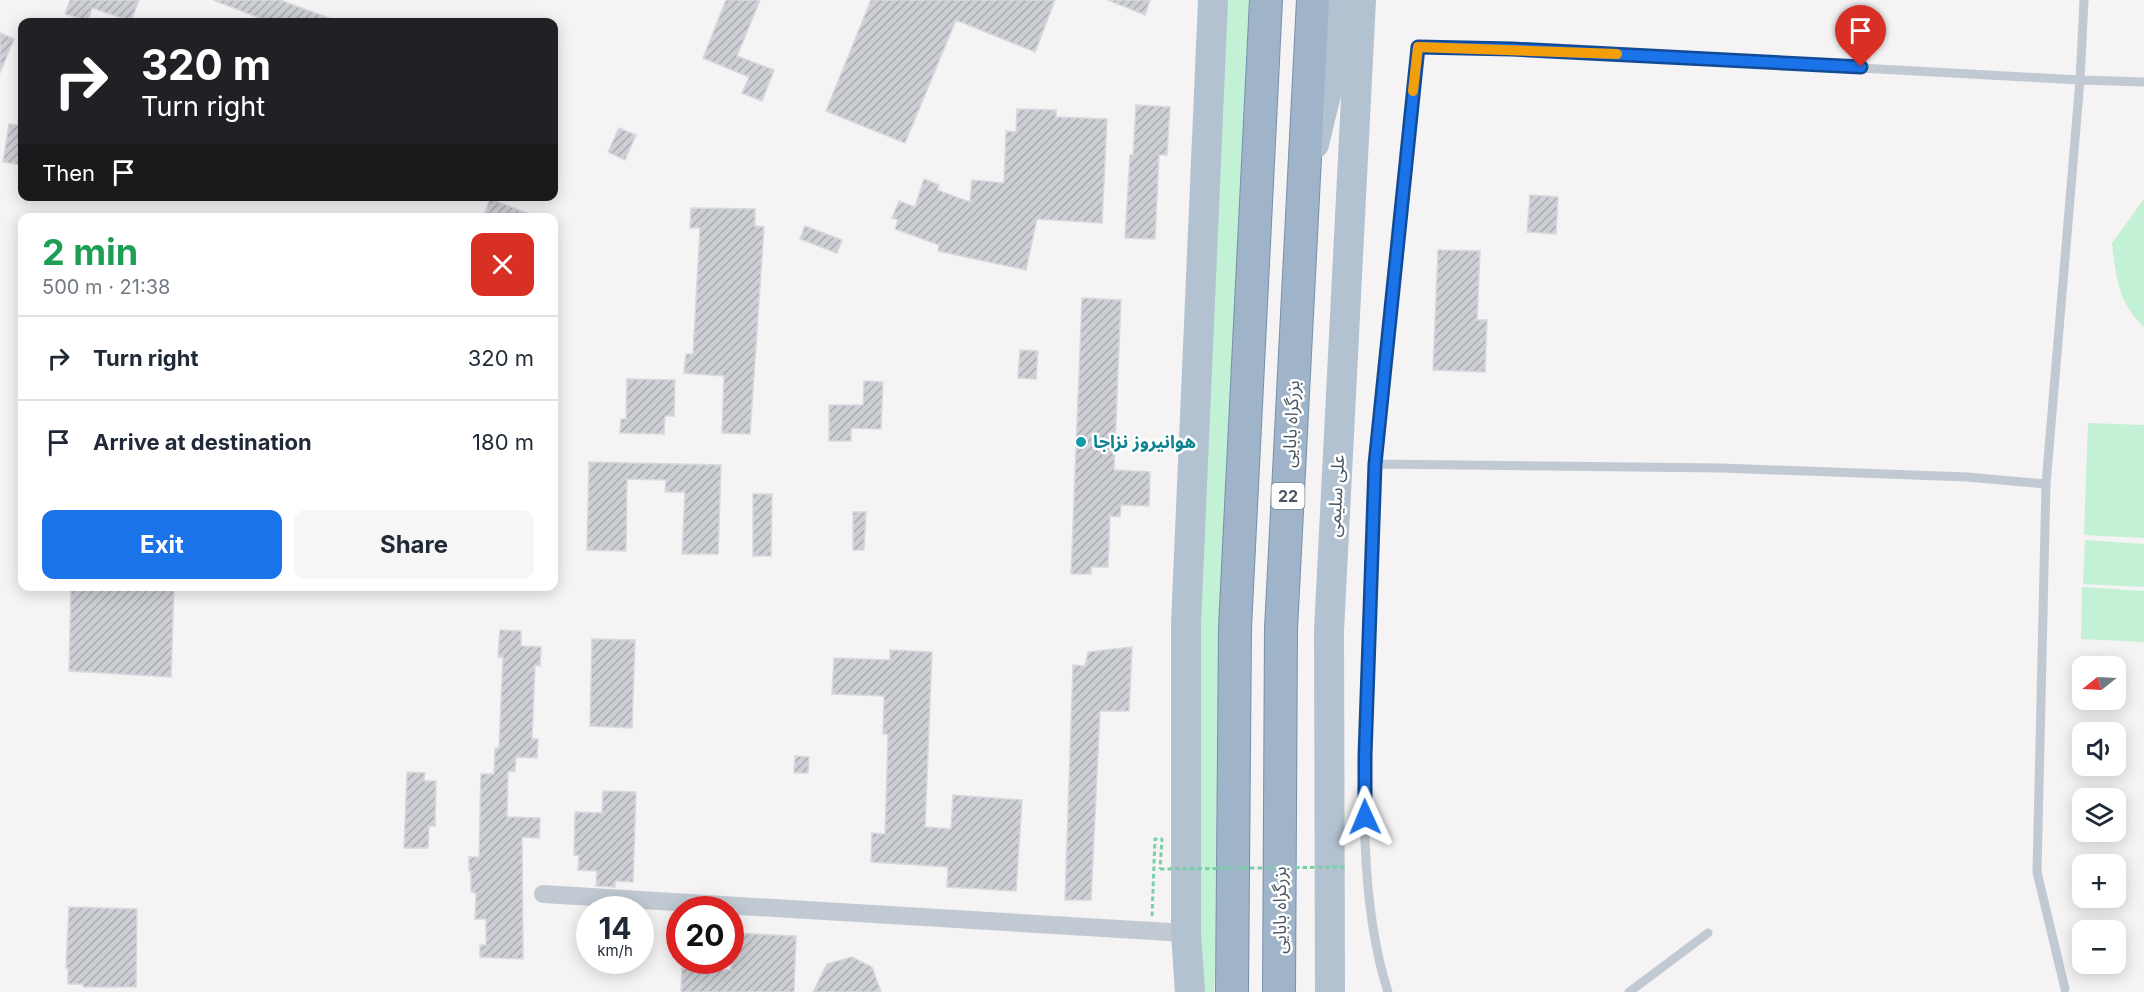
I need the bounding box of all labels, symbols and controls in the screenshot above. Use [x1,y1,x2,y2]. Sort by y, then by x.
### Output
pin [1835,5,1886,67]
icon: arrive [1844,14,1877,47]
text: 320 m [141,39,271,90]
icon: right [42,42,120,120]
text: Turn right [141,90,265,123]
icon: arrive [107,156,140,189]
text: Then [42,160,95,186]
text: 2 min [42,230,138,274]
button: close [471,233,534,296]
text: 500 m · 21:38 [42,275,170,299]
icon: right [42,342,75,375]
text: Turn right [93,345,199,371]
text: 320 m [468,345,534,371]
street label: بزرگراه بابایی [1278,380,1304,468]
icon: arrive [42,426,75,459]
text: Arrive at destination [93,429,312,455]
text: 180 m [472,429,534,455]
place label: هوانیروز نزاجا [1093,431,1196,453]
marker: هوانیروز نزاجا [1074,435,1088,449]
street label: علی سلیمی [1323,454,1349,538]
road number: 22 [1272,483,1304,509]
button: Exit [42,510,282,579]
button: Share [294,510,534,579]
north arrow [2072,656,2126,710]
map controls [2072,656,2126,974]
button: sound [2072,722,2126,776]
position arrow [1333,785,1397,849]
button: layers [2072,788,2126,842]
button: + [2072,854,2126,908]
street label: بزرگراه بابایی [1269,866,1291,954]
speed limit sign: 20 [666,896,744,974]
text: 14 [598,910,632,946]
button: − [2072,920,2126,974]
text: km/h [597,941,633,960]

